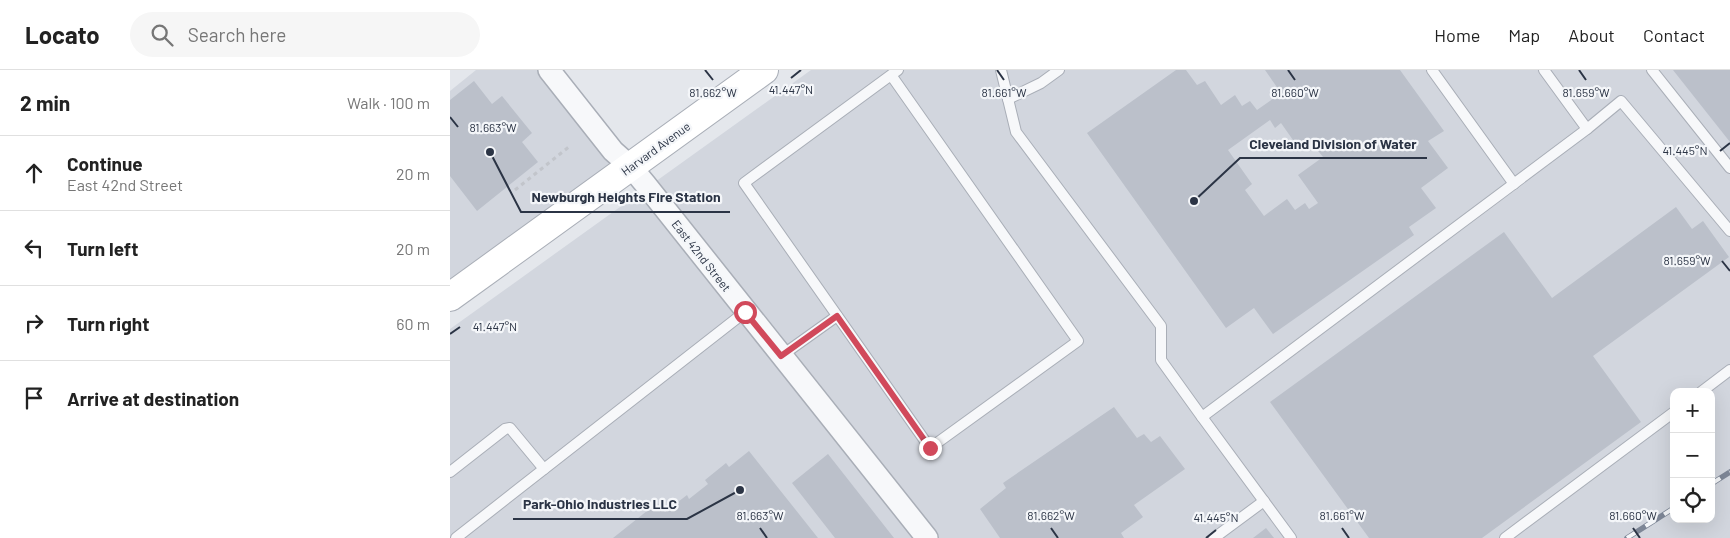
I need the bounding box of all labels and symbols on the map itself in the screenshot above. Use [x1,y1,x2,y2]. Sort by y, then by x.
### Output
text: 41.447°N [769,82,813,96]
text: 81.662°W [689,85,737,99]
text: 81.661°W [982,85,1027,99]
text: 81.660°W [1271,85,1319,99]
text: 81.659°W [1562,85,1610,99]
street label: Harvard Avenue [618,118,693,178]
text: 81.663°W [469,120,517,134]
callout: Cleveland Division of Water [1240,129,1427,158]
text: Cleveland Division of Water [1249,135,1417,152]
text: 41.445°N [1662,143,1708,157]
callout: Newburgh Heights Fire Station [521,183,730,212]
text: Newburgh Heights Fire Station [531,188,721,205]
street label: East 42nd Street [669,217,734,294]
text: 81.659°W [1663,253,1711,267]
route start [734,301,757,324]
text: 41.447°N [473,319,517,333]
route end [919,437,942,460]
callout: Park-Ohio Industries LLC [513,490,687,519]
text: Park-Ohio Industries LLC [523,495,677,512]
text: 81.663°W [736,508,784,522]
text: 81.662°W [1027,508,1075,522]
text: 81.661°W [1320,508,1365,522]
text: 81.660°W [1609,508,1657,522]
text: 41.445°N [1193,510,1239,524]

